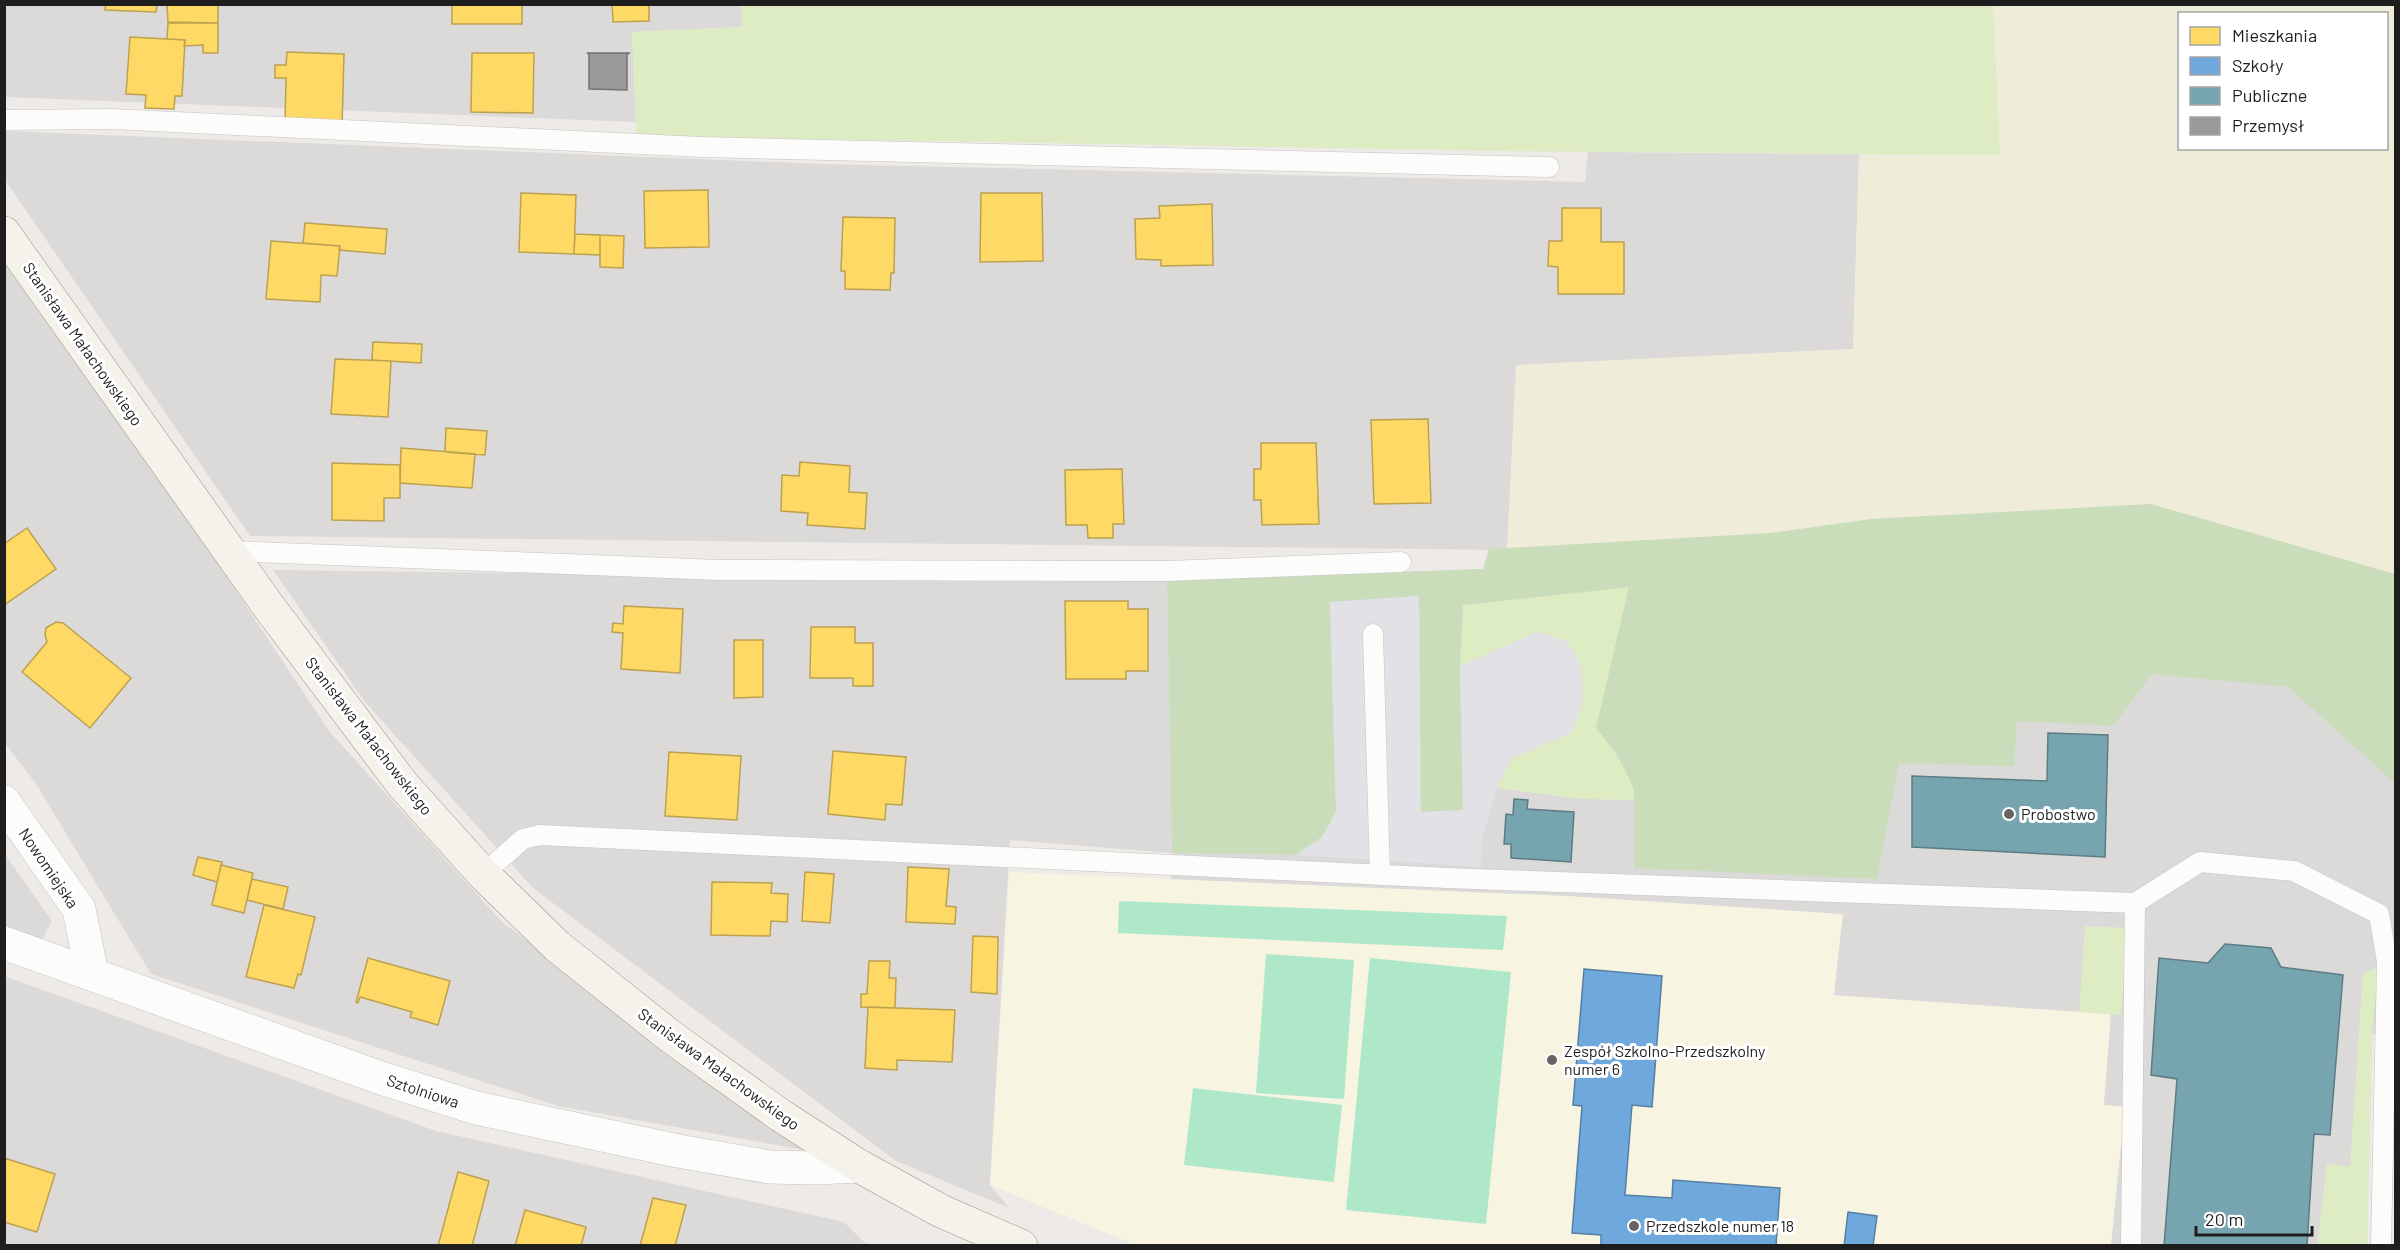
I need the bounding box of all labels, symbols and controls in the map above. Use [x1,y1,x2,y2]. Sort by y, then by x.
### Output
legend [2178,12,2388,150]
text: Mieszkania [2232,24,2317,46]
text: Szkoły [2232,54,2283,76]
text: Publiczne [2232,84,2307,106]
text: Przemysł [2232,114,2304,136]
street label: Stanisława Małachowskiego [20,258,147,429]
street label: Stanisława Małachowskiego [302,653,437,818]
place label: Probostwo [2021,804,2096,823]
marker: Probostwo [2002,807,2016,821]
street label: Nowomiejska [16,824,83,911]
street label: Stanisława Małachowskiego [635,1004,804,1134]
place label: Zespół Szkolno-Przedszkolny numer 6 [1564,1041,1766,1078]
marker: Zespół Szkolno-Przedszkolny numer 6 [1545,1053,1559,1067]
street label: Sztolniowa [385,1070,462,1111]
scale bar [2196,1199,2312,1237]
text: 20 m [2205,1208,2243,1230]
place label: Przedszkole numer 18 [1646,1216,1794,1235]
marker: Przedszkole numer 18 [1627,1219,1641,1233]

